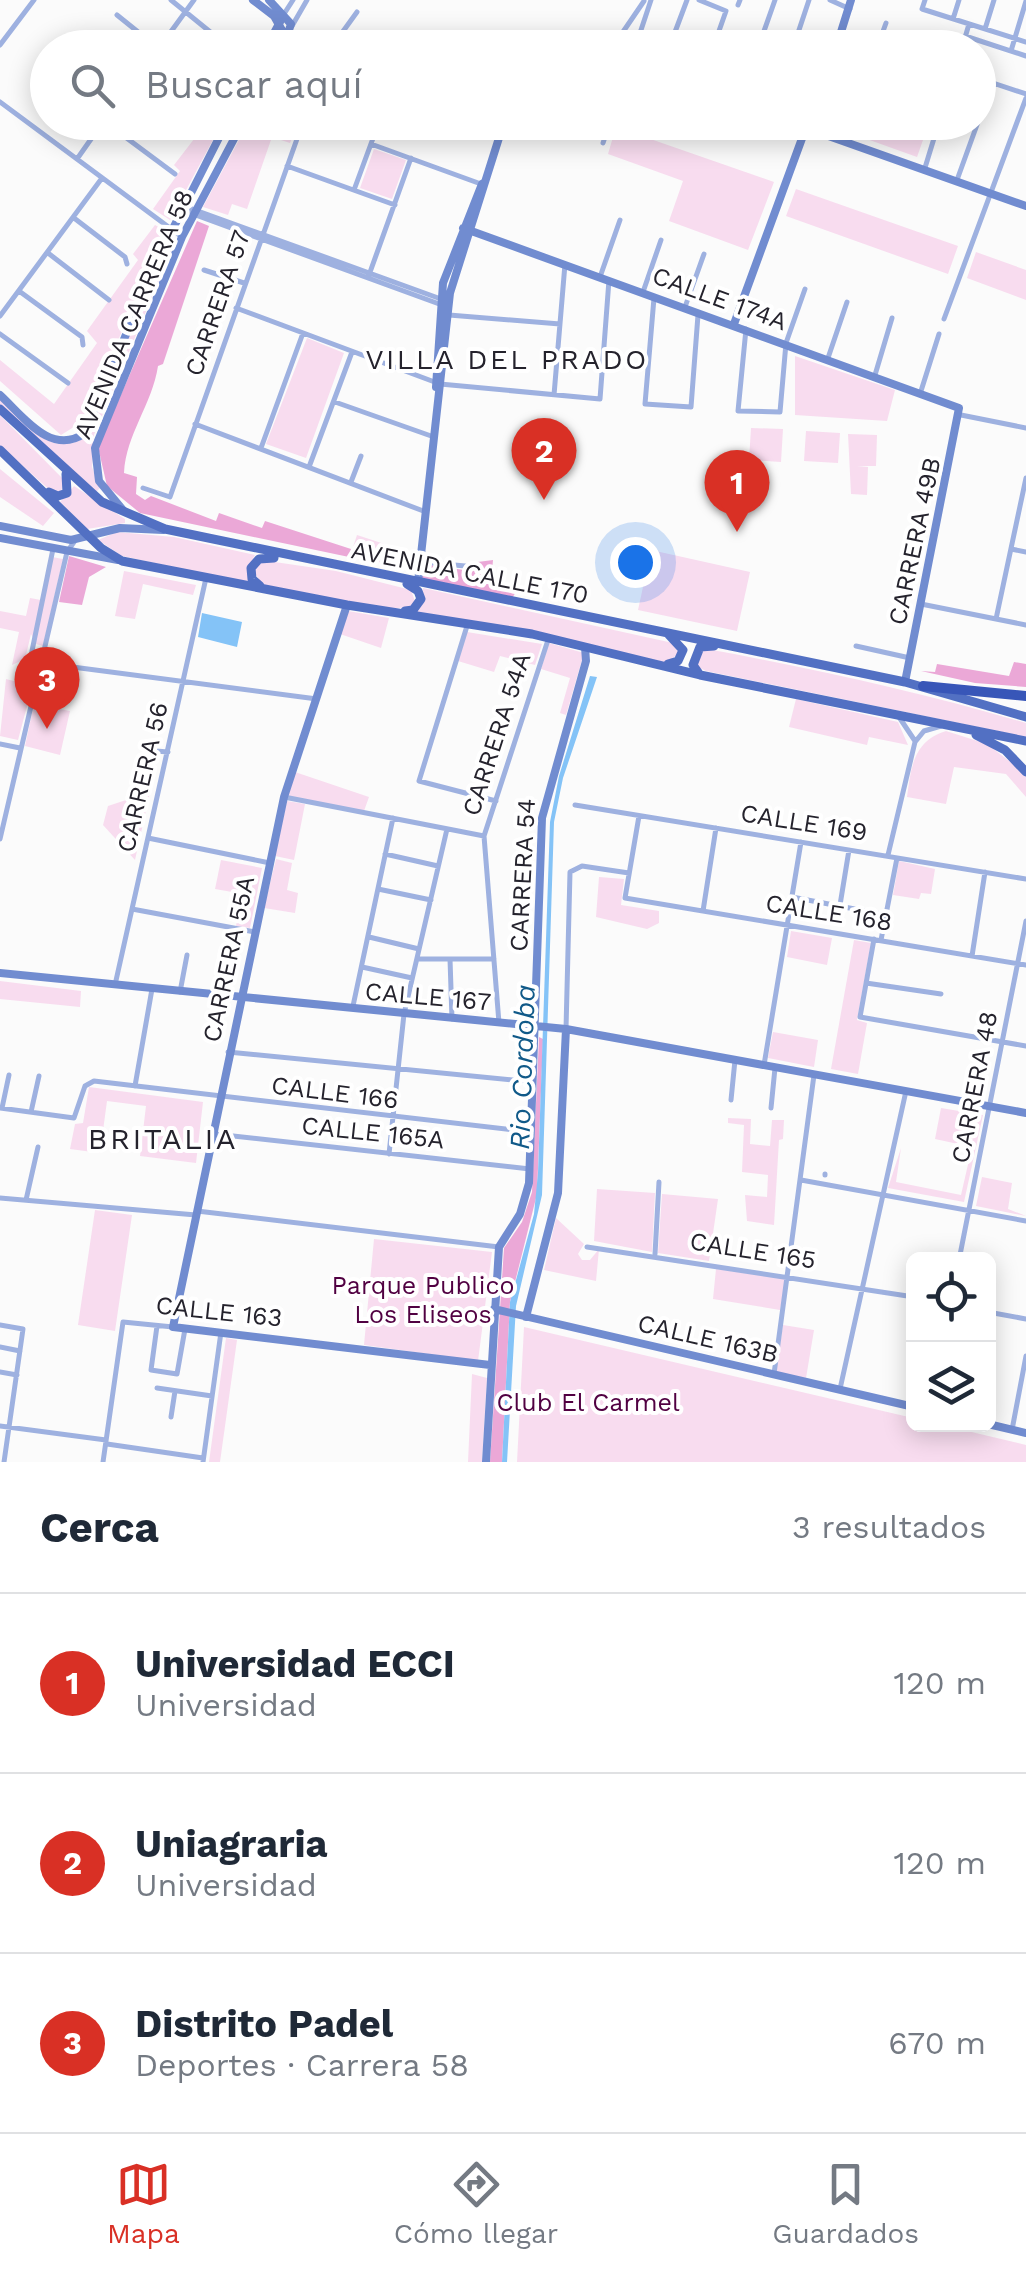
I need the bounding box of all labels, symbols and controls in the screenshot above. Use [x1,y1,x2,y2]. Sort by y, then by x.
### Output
search box [30,30,996,140]
icon: search [65,58,120,113]
text: Buscar aquí [145,63,363,107]
street label: AVENIDA CARRERA 58 [68,185,199,443]
street label: CARRERA 57 [179,227,256,380]
street label: CALLE 174A [648,261,791,336]
district label: VILLA DEL PRADO [365,343,649,376]
pin: 2 [512,418,576,500]
pin: 1 [704,450,770,532]
street label: CARRERA 49B [883,455,946,628]
street label: AVENIDA CALLE 170 [349,535,591,610]
your location [610,537,661,588]
pin: 3 [15,646,80,729]
street label: CARRERA 54A [456,649,537,819]
street label: CARRERA 56 [111,699,174,855]
street label: CARRERA 54 [504,798,541,952]
street label: CALLE 169 [738,798,869,847]
street label: CARRERA 55A [197,873,260,1045]
street label: CALLE 168 [763,888,894,937]
street label: CALLE 167 [364,977,492,1016]
water label: Rio Cordoba [503,984,542,1150]
street label: CARRERA 48 [946,1009,1003,1166]
street label: CALLE 166 [270,1070,400,1115]
street label: CALLE 165A [300,1111,446,1154]
district label: BRITALIA [88,1121,238,1156]
street label: CALLE 165 [688,1226,818,1275]
map controls [906,1252,996,1432]
button: locate [906,1252,996,1342]
park label: Parque Publico Los Eliseos [332,1271,514,1329]
street label: CALLE 163 [154,1290,284,1333]
street label: CALLE 163B [635,1308,781,1369]
button: layers [906,1342,996,1432]
park label: Club El Carmel [496,1388,680,1417]
text: Cerca [40,1503,159,1552]
text: 3 resultados [792,1508,986,1546]
text: Universidad ECCI [135,1642,455,1686]
text: 1 [66,1664,79,1702]
text: 120 m [894,1664,986,1702]
text: Universidad [135,1686,317,1724]
text: Uniagraria [135,1822,328,1866]
text: 2 [63,1844,82,1882]
text: 120 m [894,1844,986,1882]
text: Universidad [135,1866,317,1904]
text: Distrito Padel [135,2002,393,2046]
text: 3 [63,2024,82,2062]
text: 670 m [888,2024,986,2062]
text: Deportes · Carrera 58 [135,2046,469,2084]
tab: Mapa [107,2157,180,2250]
tab: Cómo llegar [394,2157,558,2250]
tab: Guardados [772,2157,919,2250]

